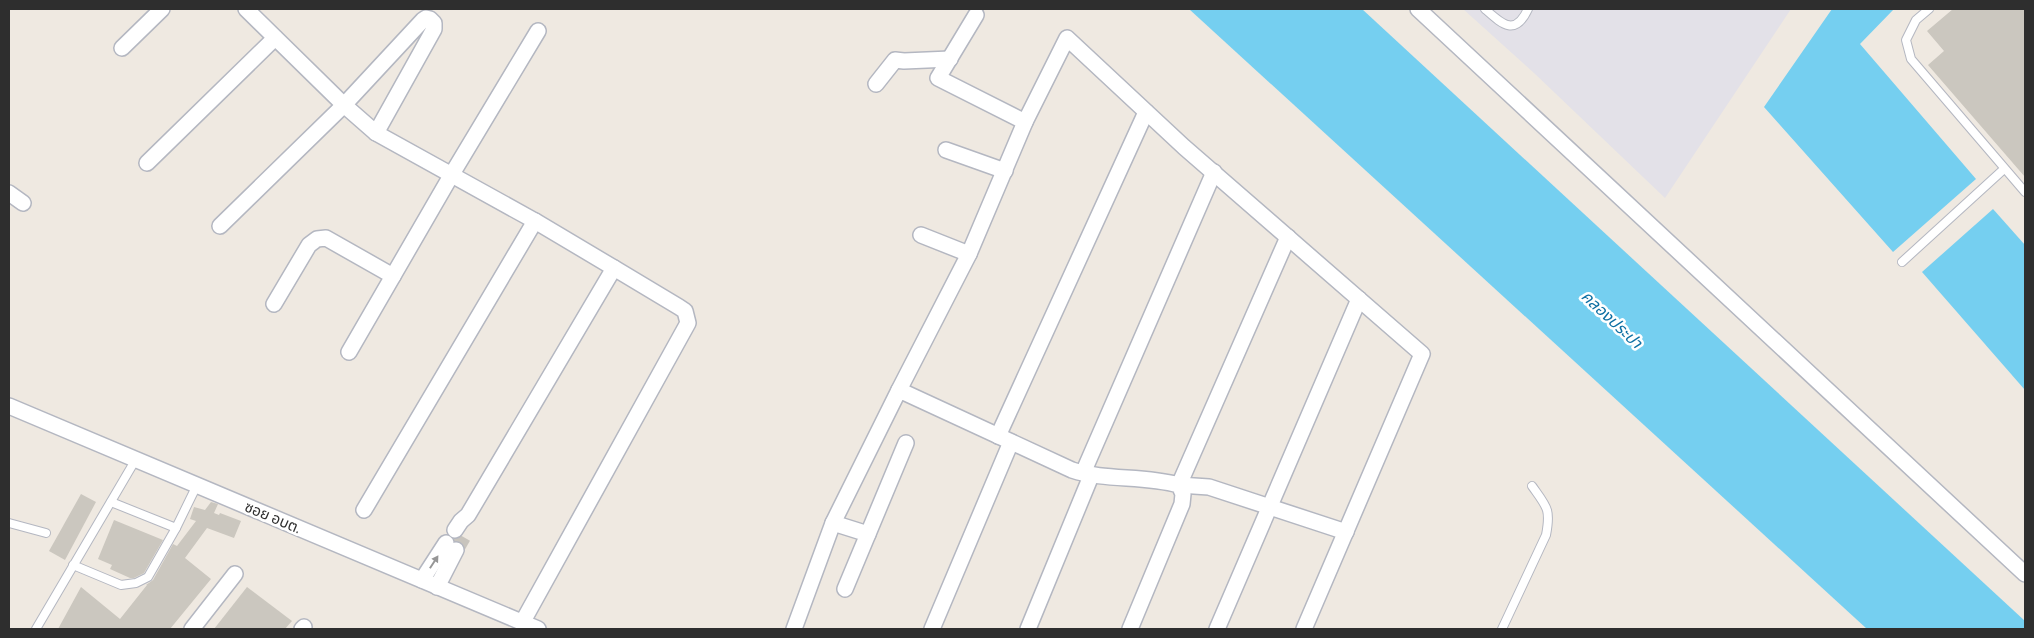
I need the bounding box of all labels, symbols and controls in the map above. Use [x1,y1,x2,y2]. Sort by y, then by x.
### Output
water label: คลองประปา [1576,284,1649,355]
street label: ซอย อบต. [241,495,305,539]
one-way arrow [429,555,439,568]

